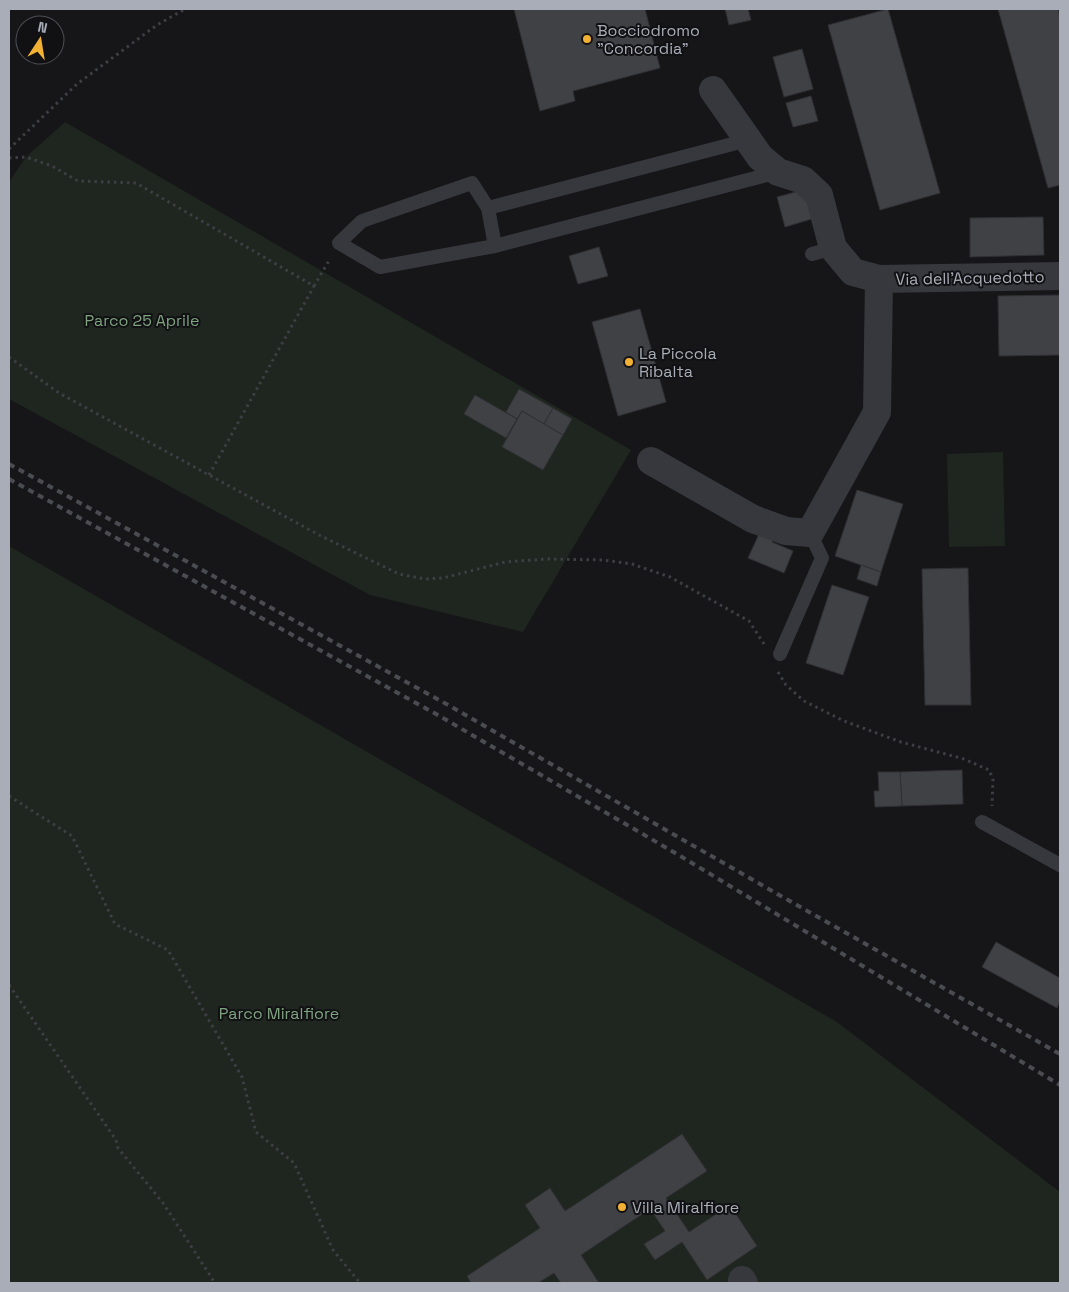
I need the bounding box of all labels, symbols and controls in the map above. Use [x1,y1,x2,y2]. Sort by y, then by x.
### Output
north arrow [15,15,65,65]
text: N [36,18,49,37]
place label: Bocciodromo "Concordia" [597,20,700,59]
marker: Bocciodromo "Concordia" [581,33,593,45]
street label: Via dell'Acquedotto [895,266,1045,290]
park label: Parco 25 Aprile [85,310,199,331]
place label: La Piccola Ribalta [639,343,717,382]
marker: La Piccola Ribalta [623,356,635,368]
park label: Parco Miralfiore [219,1003,339,1024]
place label: Villa Miralfiore [632,1197,739,1218]
marker: Villa Miralfiore [616,1201,628,1213]

